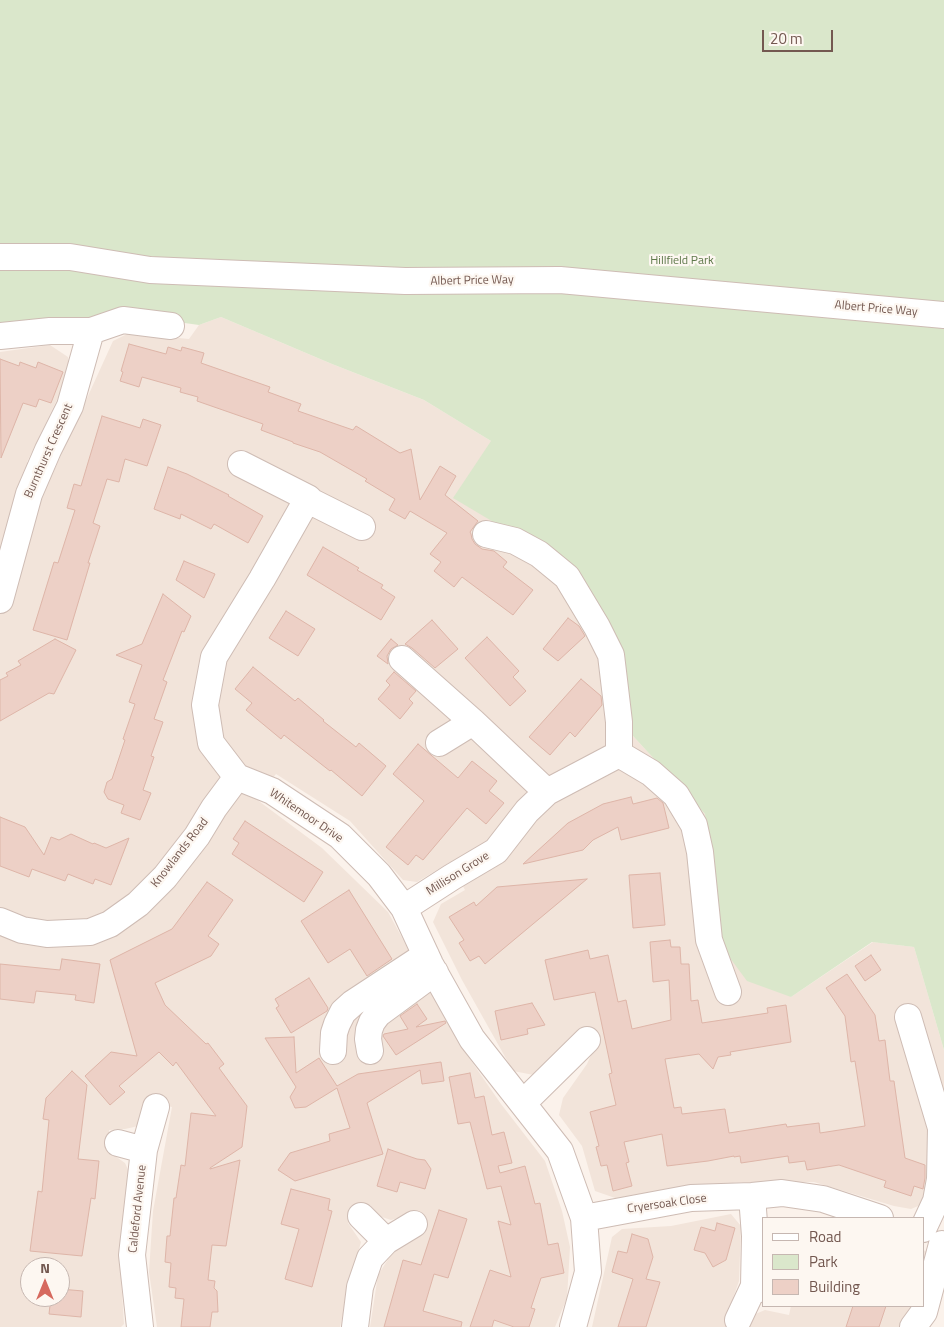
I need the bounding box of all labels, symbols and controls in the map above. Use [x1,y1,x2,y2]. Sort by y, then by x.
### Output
scale bar [764,20,835,52]
text: 20 m [770,27,803,50]
park label: Hillfield Park [650,254,714,268]
street label: Albert Price Way [430,273,514,289]
street label: Albert Price Way [834,298,918,320]
street label: Burnthurst Crescent [22,402,76,500]
street label: Whitemoor Drive [266,786,346,846]
street label: Knowlands Road [148,815,212,891]
street label: Millison Grove [424,849,492,899]
street label: Caldeford Avenue [126,1164,150,1254]
street label: Cryersoak Close [626,1191,708,1217]
legend [762,1217,924,1307]
text: Road [809,1225,841,1248]
text: Park [809,1250,838,1273]
north arrow [20,1257,70,1307]
text: N [40,1257,50,1278]
text: Building [809,1275,860,1298]

